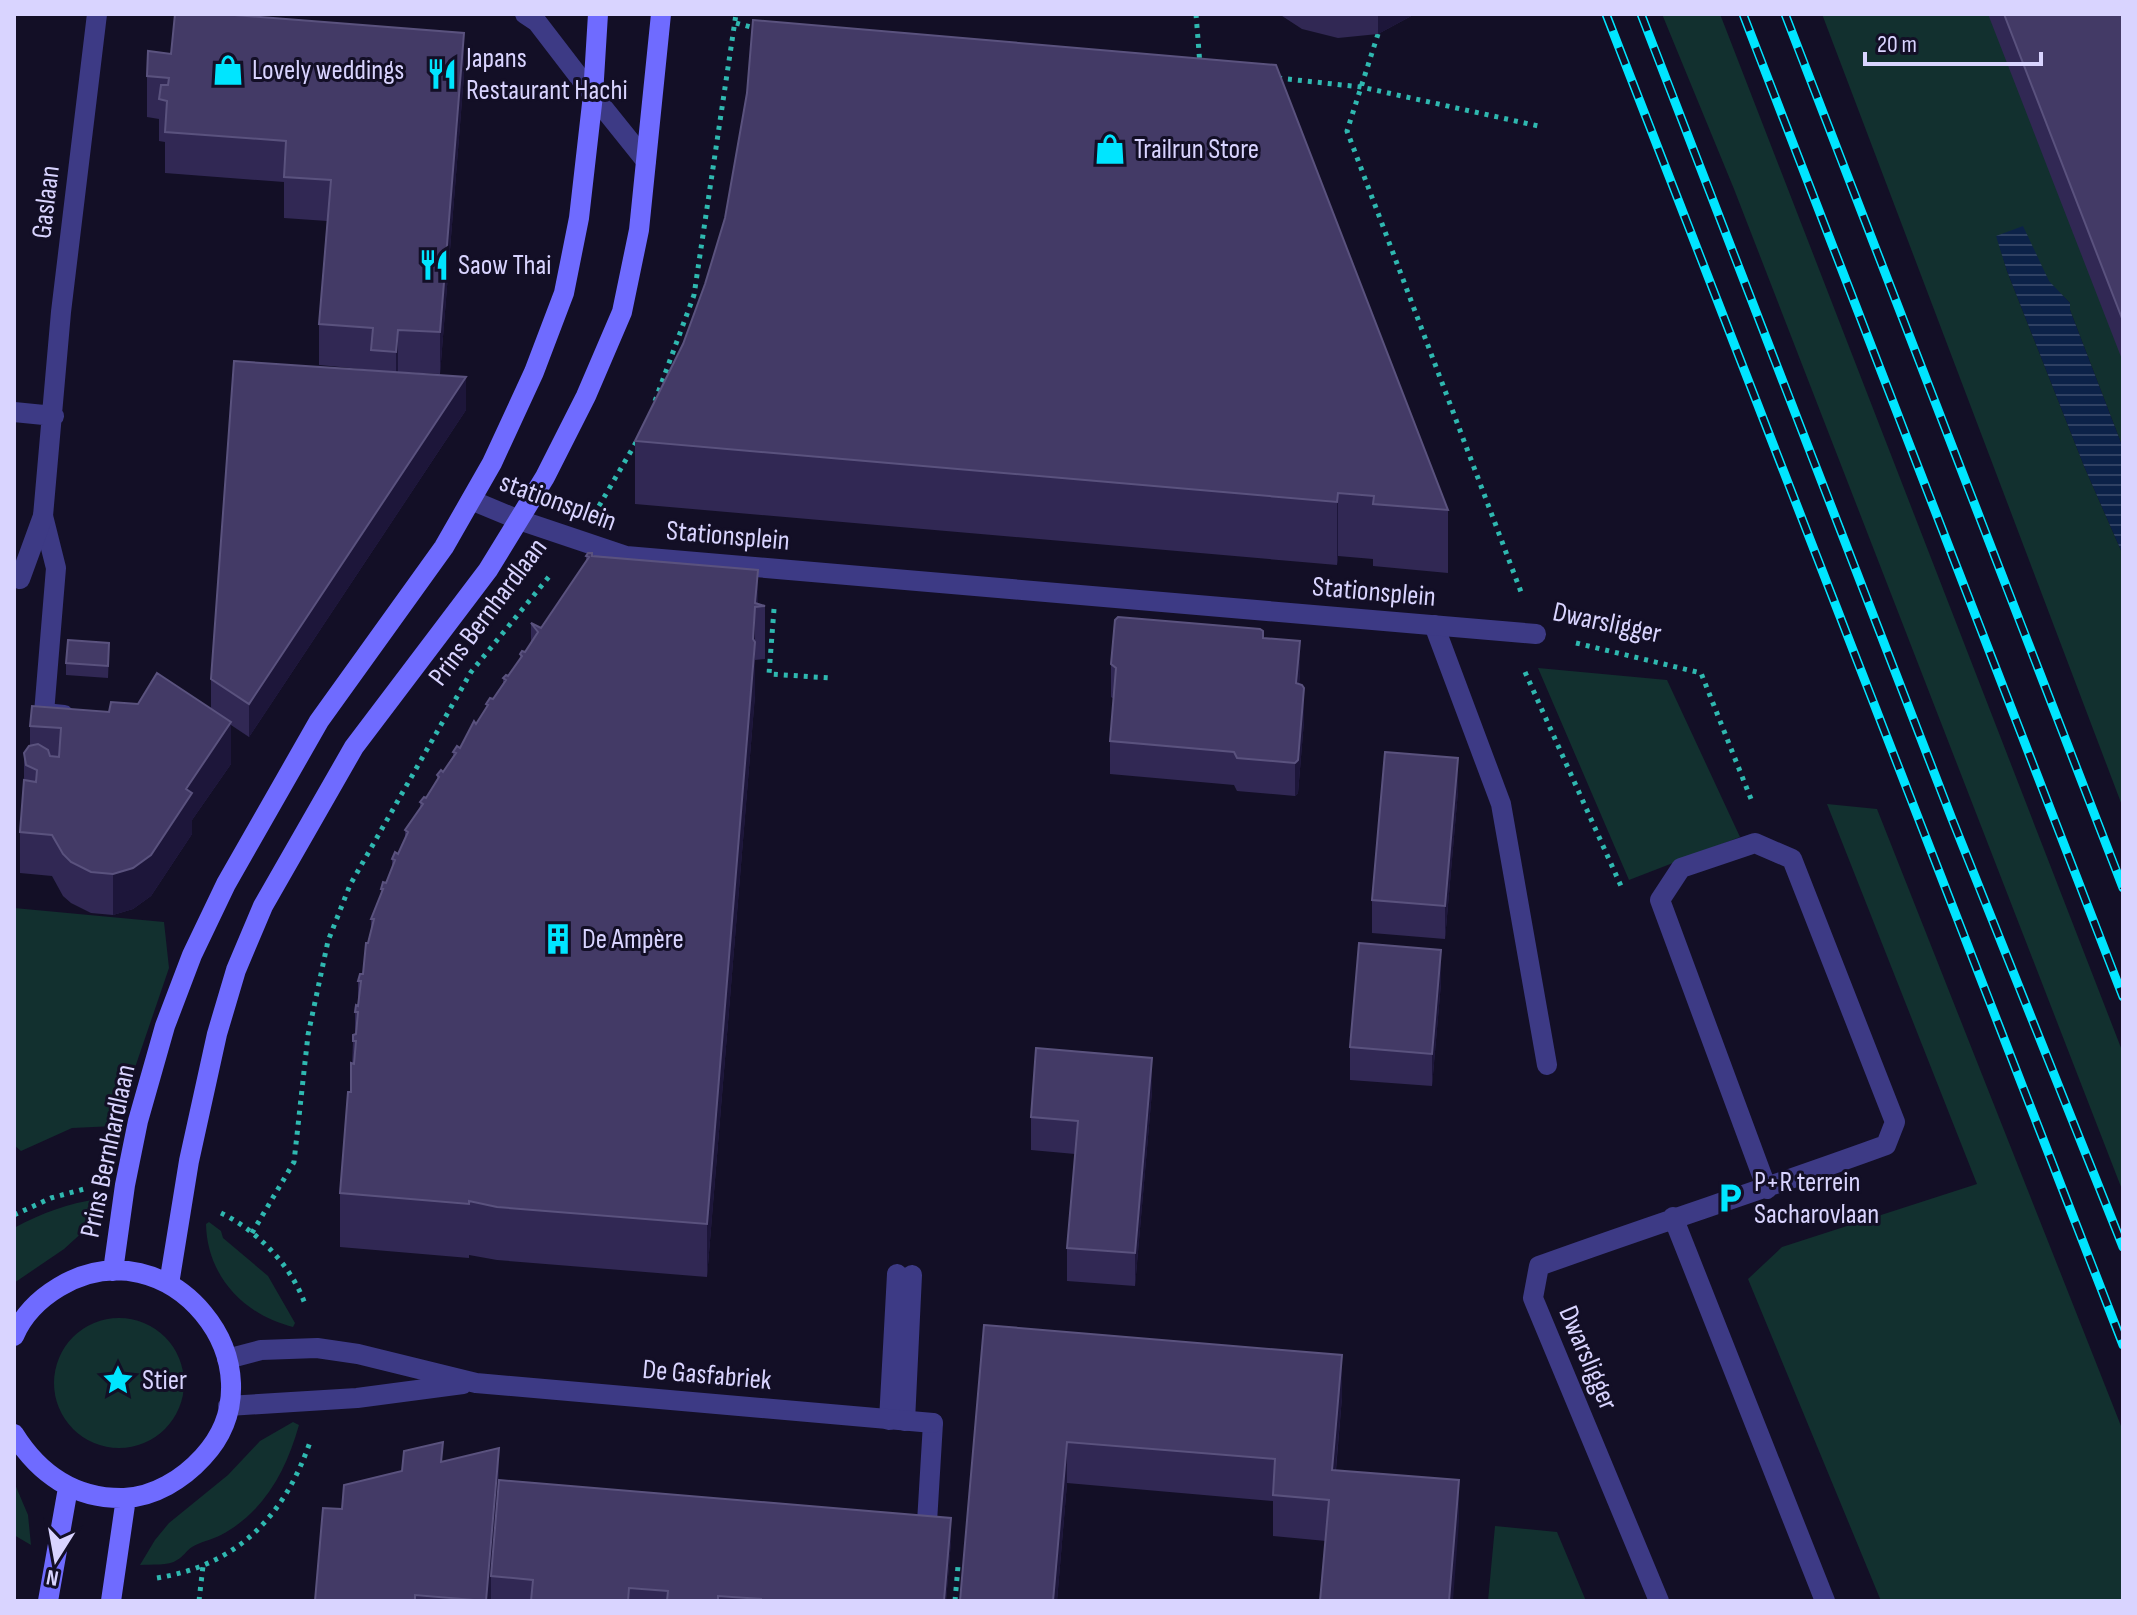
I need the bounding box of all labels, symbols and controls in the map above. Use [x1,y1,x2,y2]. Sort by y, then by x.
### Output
scale bar [1865,16,2041,66]
text: 20 m [1877,30,1917,59]
place label: Japans Restaurant Hachi [465,42,628,107]
shop icon: Lovely weddings [211,53,245,87]
place label: Lovely weddings [252,54,404,87]
restaurant icon: Japans Restaurant Hachi [425,57,459,91]
shop icon: Trailrun Store [1093,132,1127,166]
place label: Trailrun Store [1134,133,1259,166]
street label: Gaslaan [25,164,67,240]
restaurant icon: Saow Thai [417,248,451,282]
place label: Saow Thai [458,249,552,282]
street label: stationsplein [495,466,621,538]
street label: Stationsplein [665,514,791,558]
street label: Prins Bernhardlaan [422,532,554,692]
street label: Stationsplein [1311,570,1437,614]
street label: Dwarsligger [1550,595,1664,651]
building icon: De Ampère [541,922,575,956]
place label: De Ampère [582,923,684,956]
street label: Prins Bernhardlaan [74,1061,142,1241]
place label: P+R terrein Sacharovlaan [1754,1166,1879,1231]
parking icon: P+R terrein Sacharovlaan [1713,1181,1747,1215]
street label: Dwarsligger [1551,1301,1625,1415]
street label: De Gasfabriek [641,1353,773,1397]
place icon: Stier [101,1363,135,1397]
place label: Stier [142,1364,187,1397]
north arrow [16,1519,96,1599]
text: N [44,1563,61,1592]

